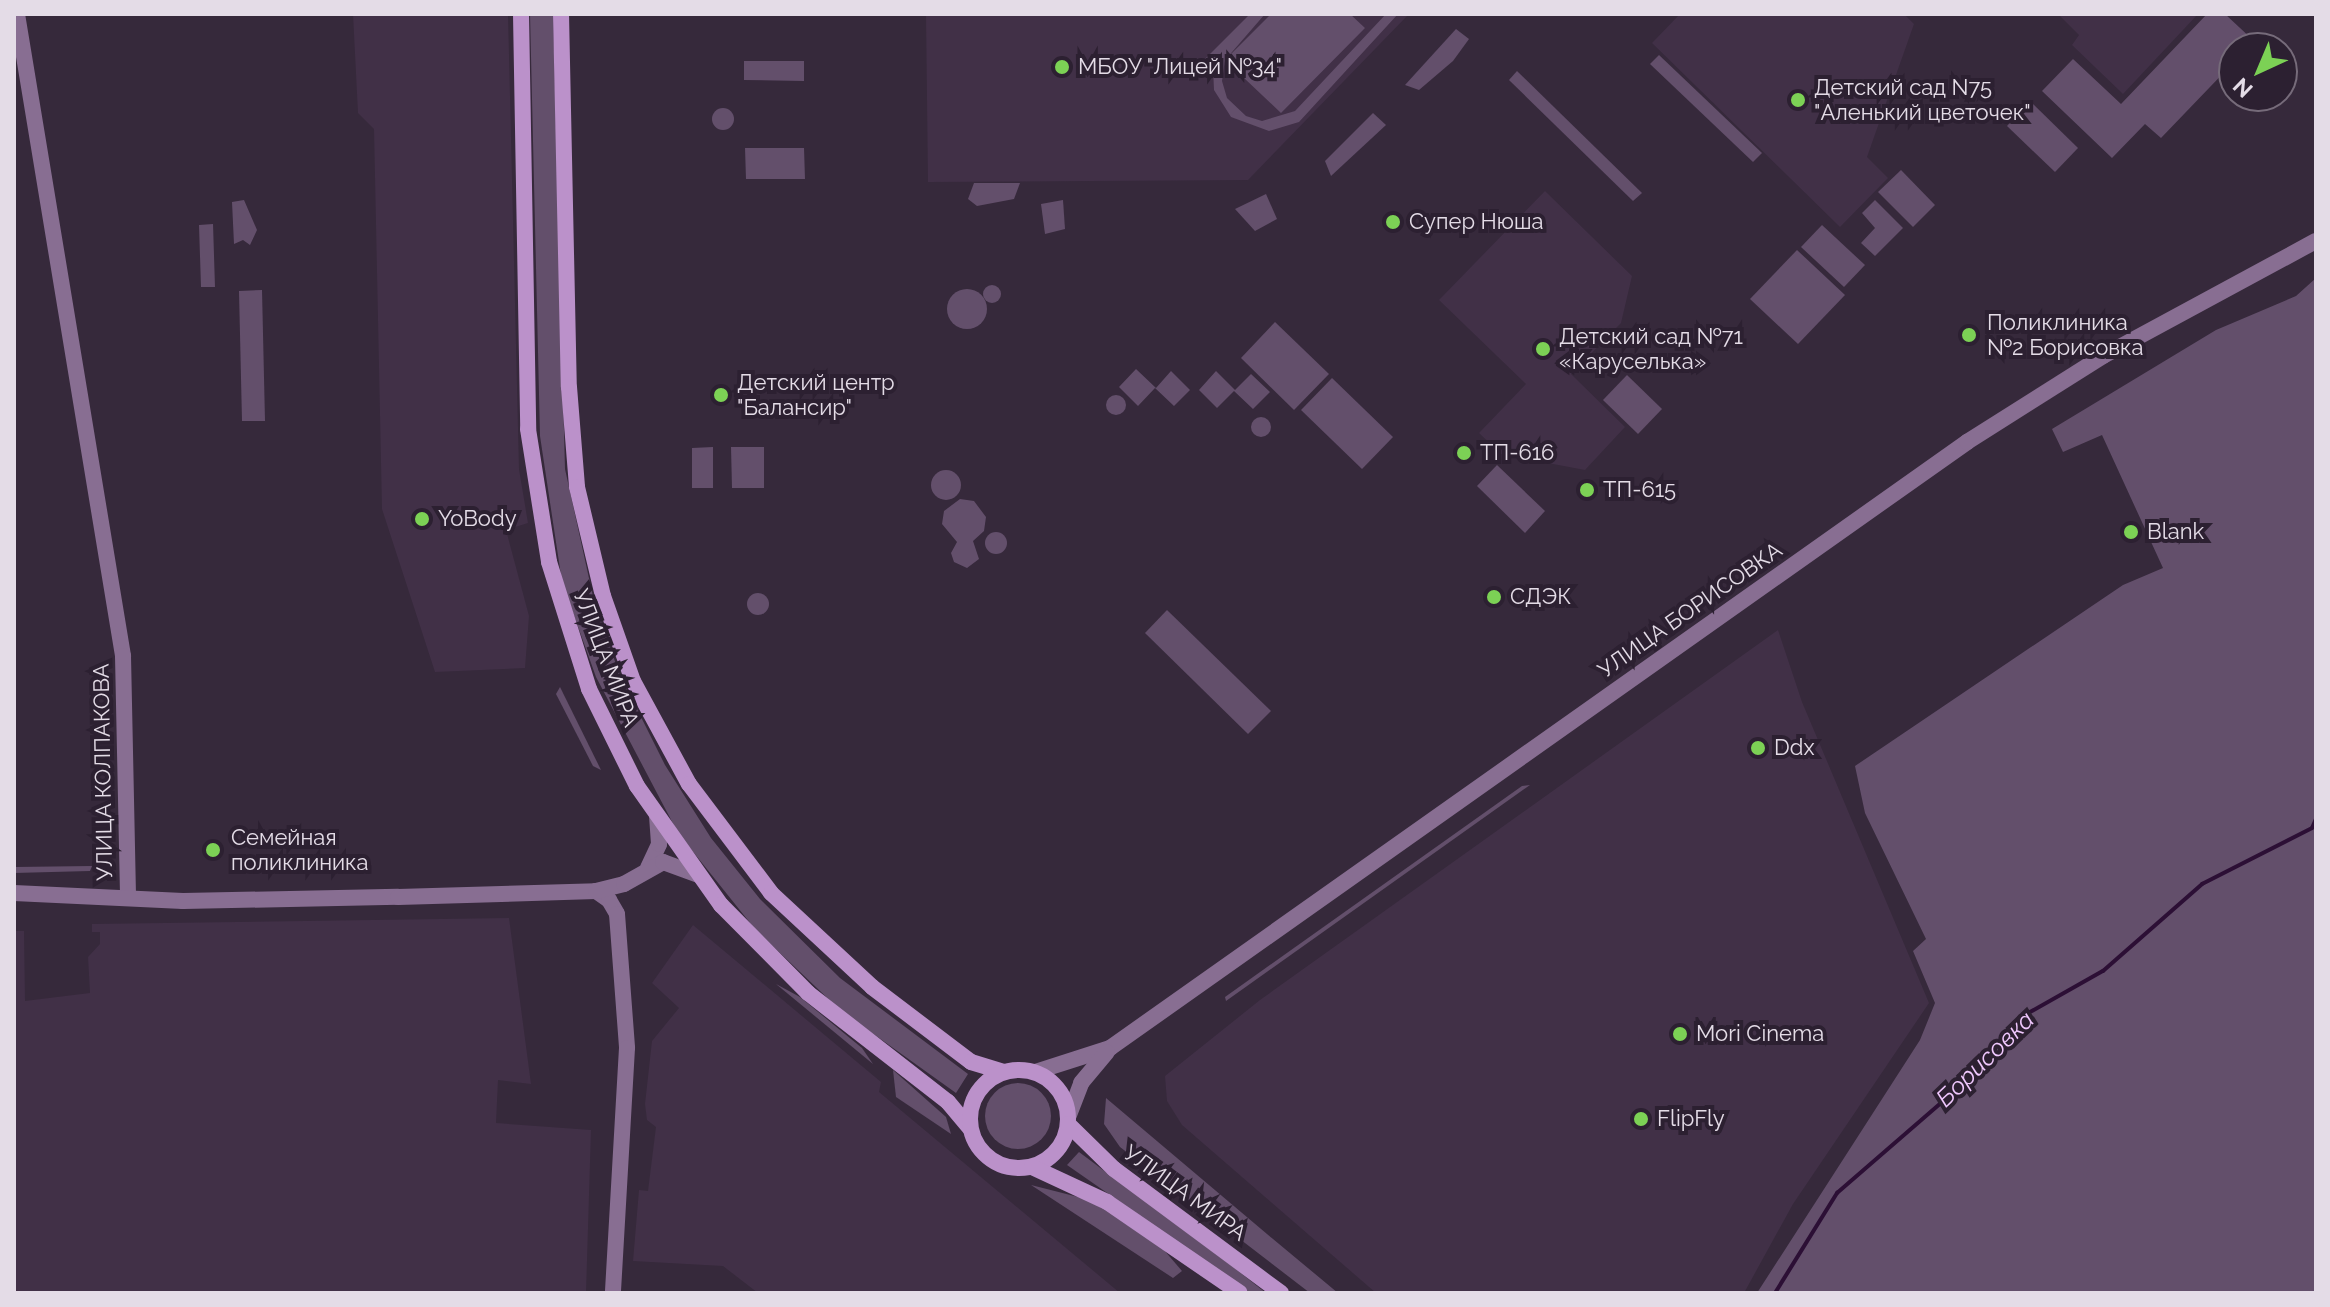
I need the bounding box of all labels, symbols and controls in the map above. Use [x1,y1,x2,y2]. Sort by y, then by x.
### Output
north arrow [2218,32,2298,112]
place label: МБОУ "Лицей №34" [1078,54,1282,80]
marker: МБОУ "Лицей №34" [1053,58,1071,76]
text: N [2228,73,2258,103]
place label: Детский сад N75 "Аленький цветочек" [1814,74,2029,126]
marker: Детский сад N75 "Аленький цветочек" [1789,91,1807,109]
place label: Супер Нюша [1409,209,1544,235]
marker: Супер Нюша [1384,213,1402,231]
place label: Поликлиника №2 Борисовка [1987,309,2143,360]
place label: Детский сад №71 «Каруселька» [1559,323,1743,374]
marker: Поликлиника №2 Борисовка [1958,324,1980,346]
marker: Детский сад №71 «Каруселька» [1534,340,1552,358]
place label: Детский центр "Балансир" [737,369,895,420]
marker: Детский центр "Балансир" [712,386,730,404]
place label: ТП-616 [1480,440,1554,466]
marker: ТП-616 [1455,444,1473,462]
place label: ТП-615 [1603,477,1676,503]
marker: ТП-615 [1578,481,1596,499]
place label: YoBody [438,506,517,532]
marker: YoBody [413,510,431,528]
place label: Blank [2147,519,2204,545]
marker: Blank [2122,523,2140,541]
street label: УЛИЦА БОРИСОВКА [1593,536,1787,684]
place label: СДЭК [1510,584,1571,610]
street label: УЛИЦА МИРА [567,585,645,731]
marker: СДЭК [1485,588,1503,606]
street label: УЛИЦА КОЛПАКОВА [88,663,118,881]
place label: Ddx [1774,735,1815,761]
marker: Ddx [1749,739,1767,757]
place label: Семейная поликлиника [231,824,368,876]
marker: Семейная поликлиника [202,839,224,861]
water label: Борисовка [1930,1005,2040,1113]
place label: Mori Cinema [1696,1021,1824,1047]
marker: Mori Cinema [1671,1025,1689,1043]
place label: FlipFly [1657,1106,1725,1132]
marker: FlipFly [1632,1110,1650,1128]
street label: УЛИЦА МИРА [1118,1139,1252,1247]

